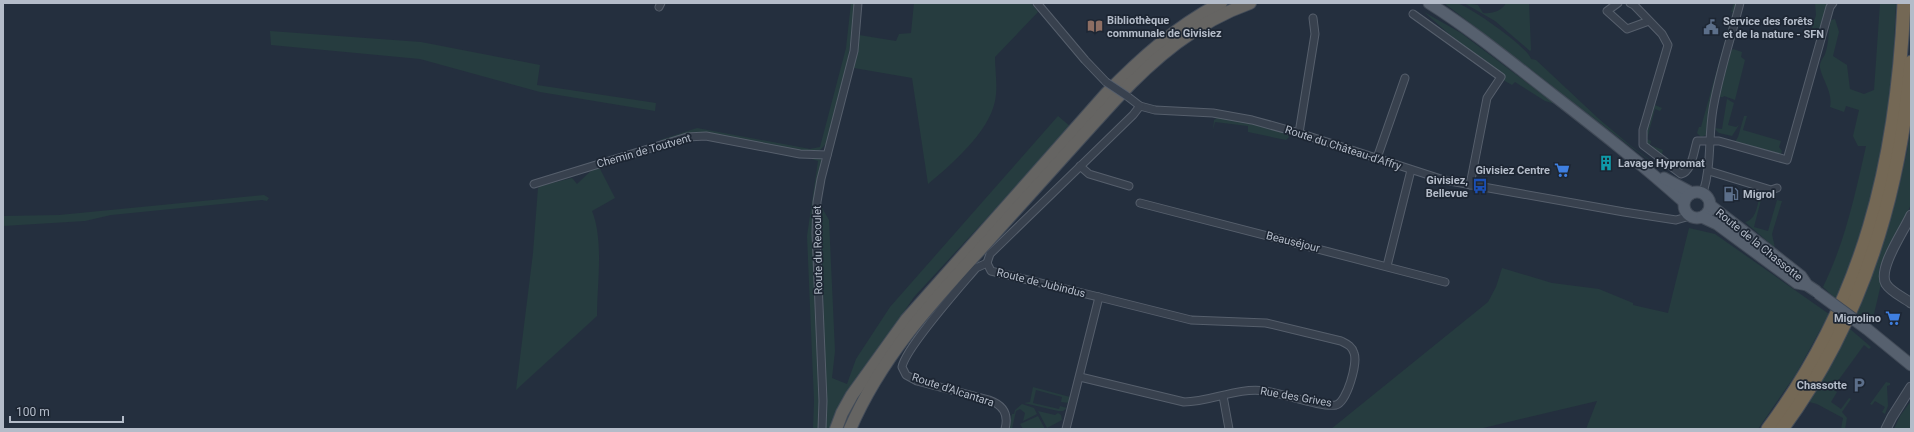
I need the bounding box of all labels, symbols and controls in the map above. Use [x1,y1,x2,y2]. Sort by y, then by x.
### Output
place label: Bibliothèque communale de Givisiez [1107,14,1222,40]
place label: Service des forêts et de la nature - SFN [1723,15,1824,41]
library icon: Bibliothèque communale de Givisiez [1086,17,1104,35]
public building icon: Service des forêts et de la nature - SFN [1702,18,1720,36]
street label: Route du Château-d'Affry [1283,123,1403,173]
street label: Chemin de Toutvent [595,131,693,171]
building icon: Lavage Hypromat [1597,154,1615,172]
place label: Lavage Hypromat [1618,157,1705,170]
supermarket icon: Givisiez Centre [1553,161,1571,179]
place label: Givisiez Centre [1475,164,1550,177]
place label: Givisiez, Bellevue [1426,174,1468,200]
bus stop icon: Givisiez, Bellevue [1471,177,1489,195]
fuel station icon: Migrol [1722,185,1740,203]
place label: Migrol [1743,188,1775,201]
street label: Route du Recoulet [811,205,825,295]
street label: Route de la Chassotte [1713,206,1805,284]
street label: Beauséjour [1265,229,1321,255]
street label: Route de Jubindus [995,266,1087,300]
supermarket icon: Migrolino [1884,309,1902,327]
place label: Migrolino [1834,312,1881,325]
street label: Route d'Alcantara [910,371,996,409]
parking icon: Chassotte [1850,376,1868,394]
place label: Chassotte [1797,379,1847,392]
street label: Rue des Grives [1259,384,1333,410]
scale bar [10,398,123,424]
text: 100 m [16,405,50,419]

